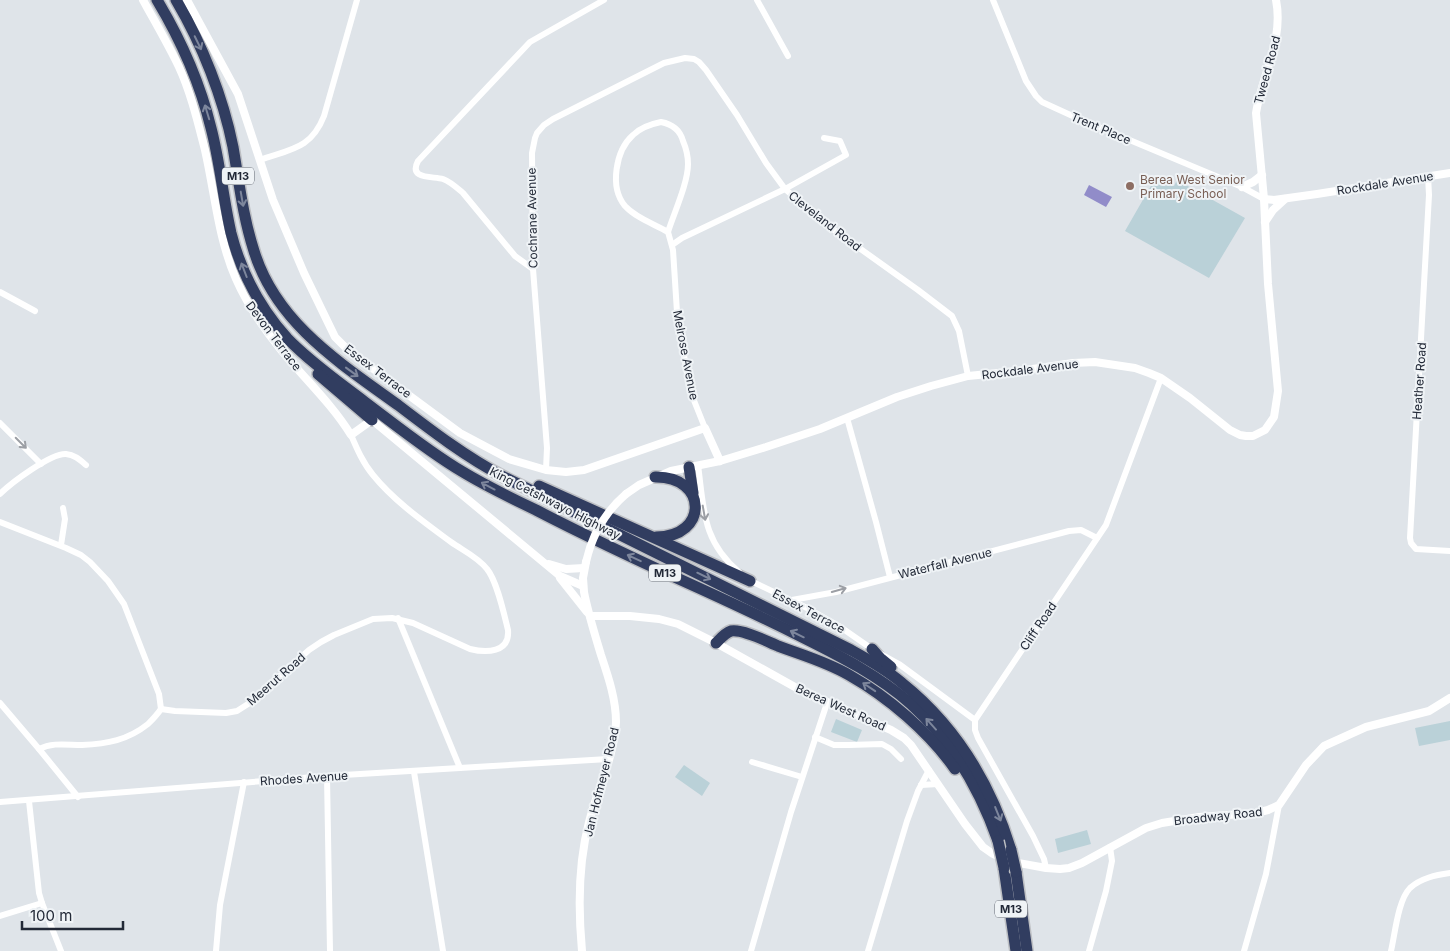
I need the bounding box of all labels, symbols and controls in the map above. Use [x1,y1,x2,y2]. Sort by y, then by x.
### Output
street label: Tweed Road [1251,34,1283,106]
one-way arrow [194,35,203,50]
one-way arrow [201,105,211,121]
street label: Trent Place [1069,109,1133,147]
street label: Cochrane Avenue [524,167,540,269]
road number: M13 [222,168,254,185]
street label: Rockdale Avenue [1336,168,1434,198]
place label: Berea West Senior Primary School [1140,172,1245,201]
marker: Berea West Senior Primary School [1124,180,1136,192]
street label: Cleveland Road [786,188,864,254]
one-way arrow [237,191,247,207]
one-way arrow [238,263,248,278]
street label: Devon Terrace [243,298,305,374]
street label: Melrose Avenue [670,309,702,401]
street label: Essex Terrace [341,341,415,401]
street label: Heather Road [1409,342,1429,420]
street label: Rockdale Avenue [981,356,1079,382]
one-way arrow [345,367,359,377]
one-way arrow [14,437,27,449]
street label: King Cetshwayo Highway [487,463,623,543]
one-way arrow [481,481,496,491]
one-way arrow [700,505,710,521]
street label: Waterfall Avenue [897,544,993,582]
one-way arrow [627,553,642,562]
road number: M13 [649,564,681,582]
one-way arrow [696,571,711,581]
one-way arrow [831,585,847,595]
street label: Essex Terrace [770,586,848,636]
street label: Cliff Road [1016,599,1060,653]
one-way arrow [790,629,805,638]
street label: Meerut Road [244,649,308,709]
street label: Berea West Road [794,680,888,734]
one-way arrow [862,682,876,692]
one-way arrow [925,718,937,731]
street label: Jan Hofmeyer Road [580,726,622,838]
street label: Rhodes Avenue [259,767,349,789]
street label: Broadway Road [1173,804,1263,828]
one-way arrow [994,806,1003,821]
scale bar [22,898,124,930]
road number: M13 [995,901,1027,918]
text: 100 m [30,906,72,925]

